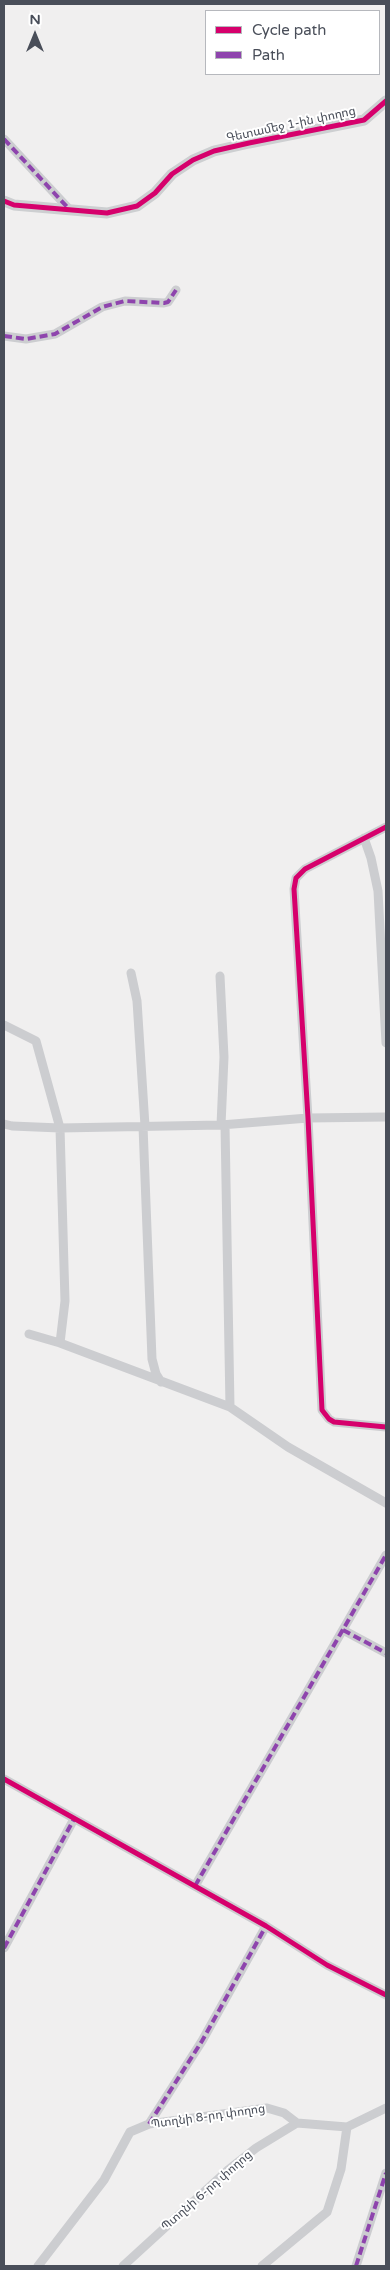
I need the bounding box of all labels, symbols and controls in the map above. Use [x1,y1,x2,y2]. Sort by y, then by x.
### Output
north arrow [10,10,60,60]
legend [205,10,380,75]
text: N [29,11,41,28]
text: Cycle path [252,21,326,39]
text: Path [252,46,285,64]
street label: Գետամեջ 1-ին փողոց [225,104,357,146]
street label: Պտղնի 8-րդ փողոց [150,2102,266,2132]
street label: Պտղնի 6-րդ փողոց [159,2148,255,2234]

